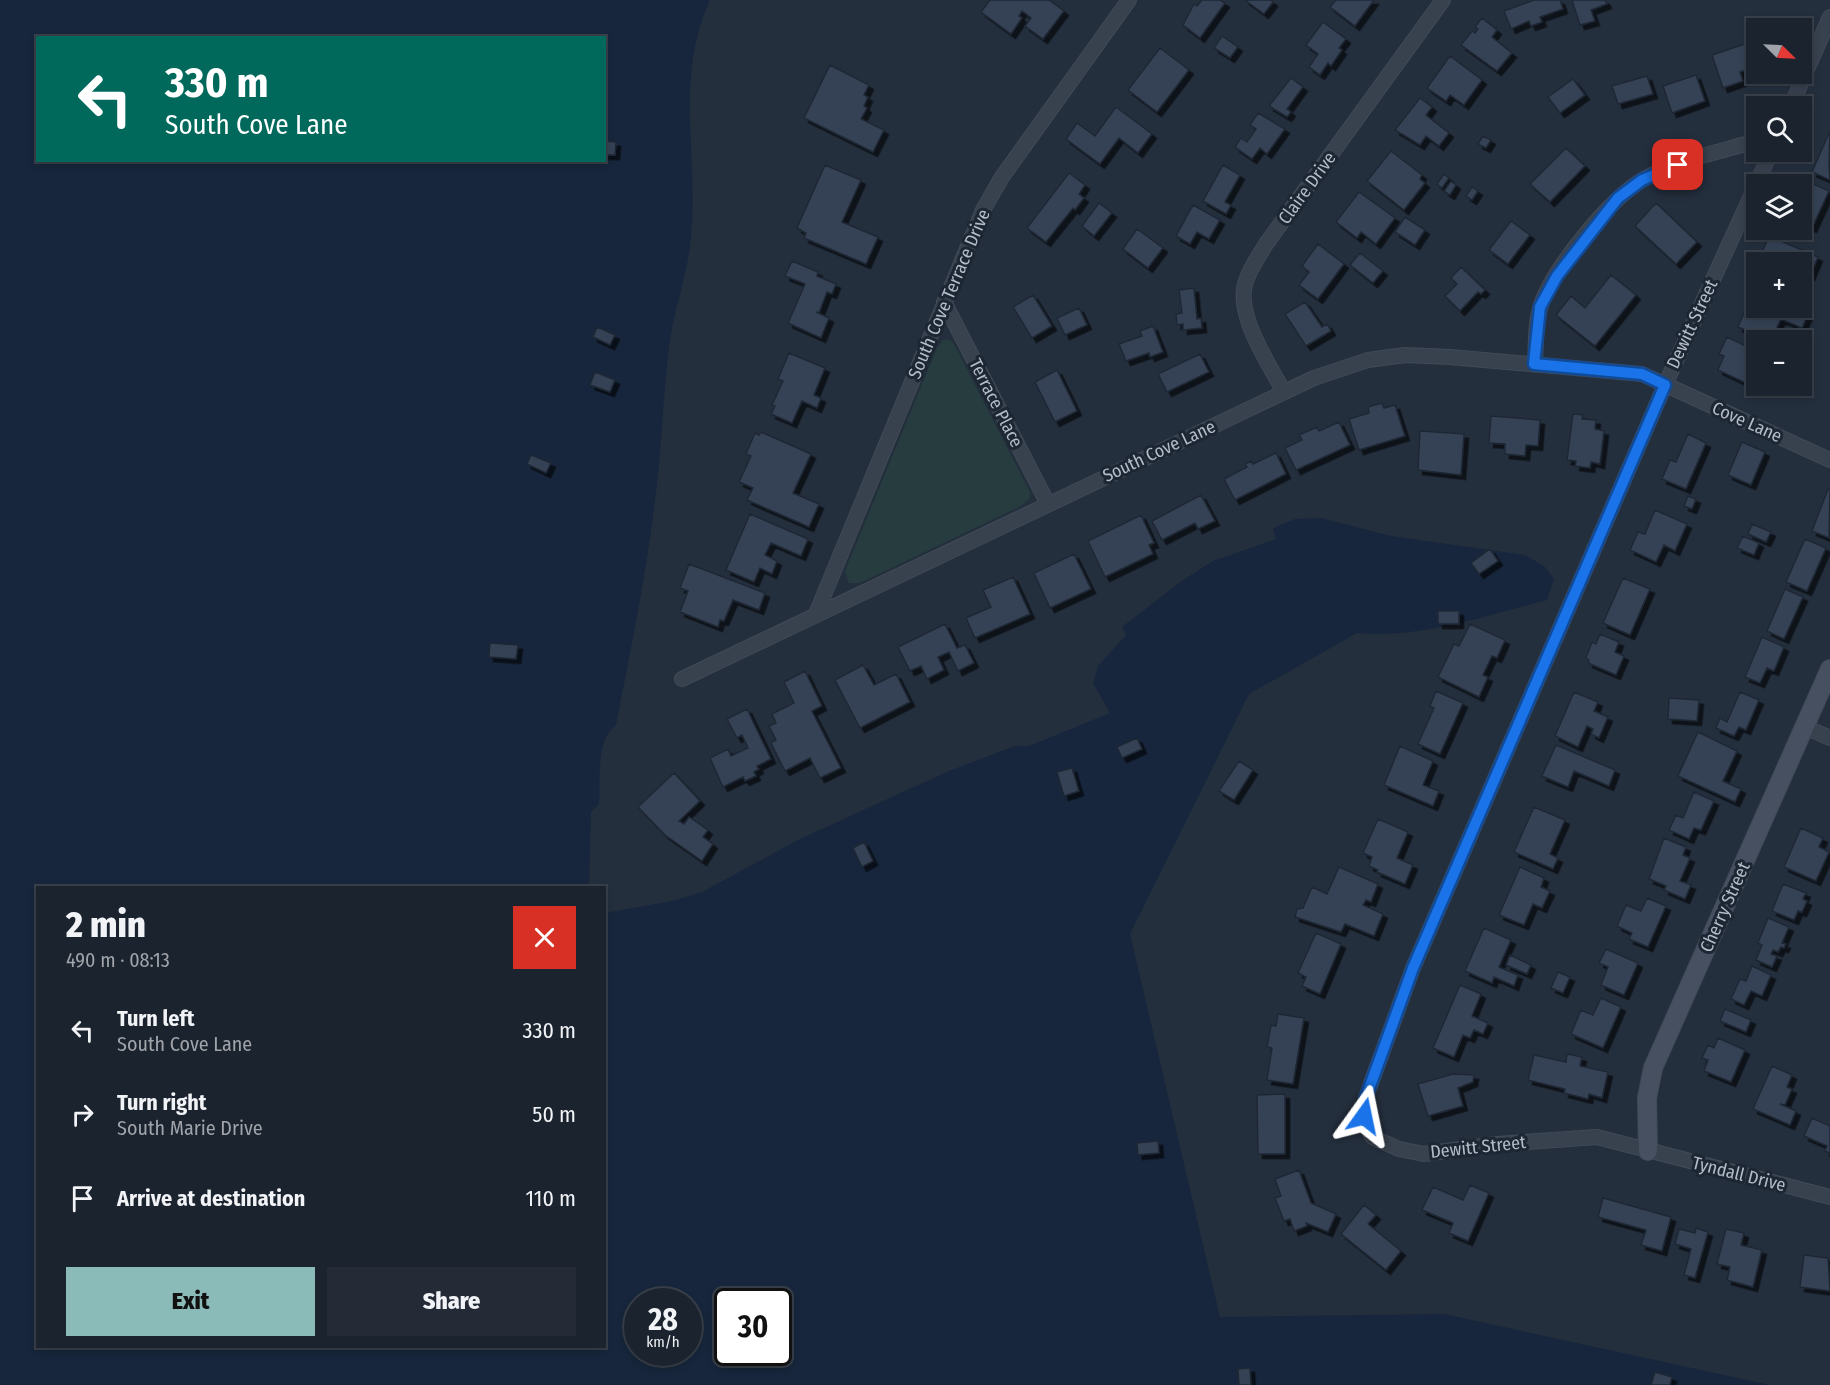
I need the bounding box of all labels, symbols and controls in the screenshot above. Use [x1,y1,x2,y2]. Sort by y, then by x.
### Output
north arrow [1746,18,1812,84]
map controls [1746,18,1812,396]
text: 330 m [165,58,268,108]
icon: left [66,60,144,138]
button: search [1746,96,1812,162]
text: South Cove Lane [165,109,348,141]
pin [1652,139,1703,190]
street label: Claire Drive [1273,147,1341,228]
icon: arrive [1661,148,1694,181]
button: layers [1746,174,1812,240]
street label: South Cove Terrace Drive [903,206,995,382]
button: + [1746,252,1812,318]
street label: Dewitt Street [1662,276,1722,372]
button: − [1746,330,1812,396]
street label: Terrace Place [964,355,1028,451]
street label: Cove Lane [1709,397,1785,447]
street label: South Cove Lane [1099,415,1219,487]
street label: Cherry Street [1695,858,1755,956]
text: 2 min [66,903,146,947]
button: close [513,906,576,969]
text: 490 m · 08:13 [66,948,170,972]
text: Turn left [117,1005,195,1032]
icon: left [66,1014,99,1047]
text: 330 m [523,1017,576,1044]
text: South Cove Lane [117,1032,252,1056]
position arrow [1332,1084,1396,1148]
text: Turn right [117,1089,206,1116]
icon: right [66,1098,99,1131]
text: 50 m [532,1101,576,1128]
text: South Marie Drive [117,1116,263,1140]
street label: Dewitt Street [1429,1131,1527,1163]
street label: Tyndall Drive [1690,1152,1788,1196]
icon: arrive [66,1182,99,1215]
text: Arrive at destination [117,1185,305,1212]
text: 110 m [526,1185,576,1212]
button: Exit [66,1267,315,1336]
button: Share [327,1267,576,1336]
speed limit sign: 30 [714,1288,792,1366]
text: 28 [648,1302,678,1338]
text: km/h [646,1333,680,1351]

